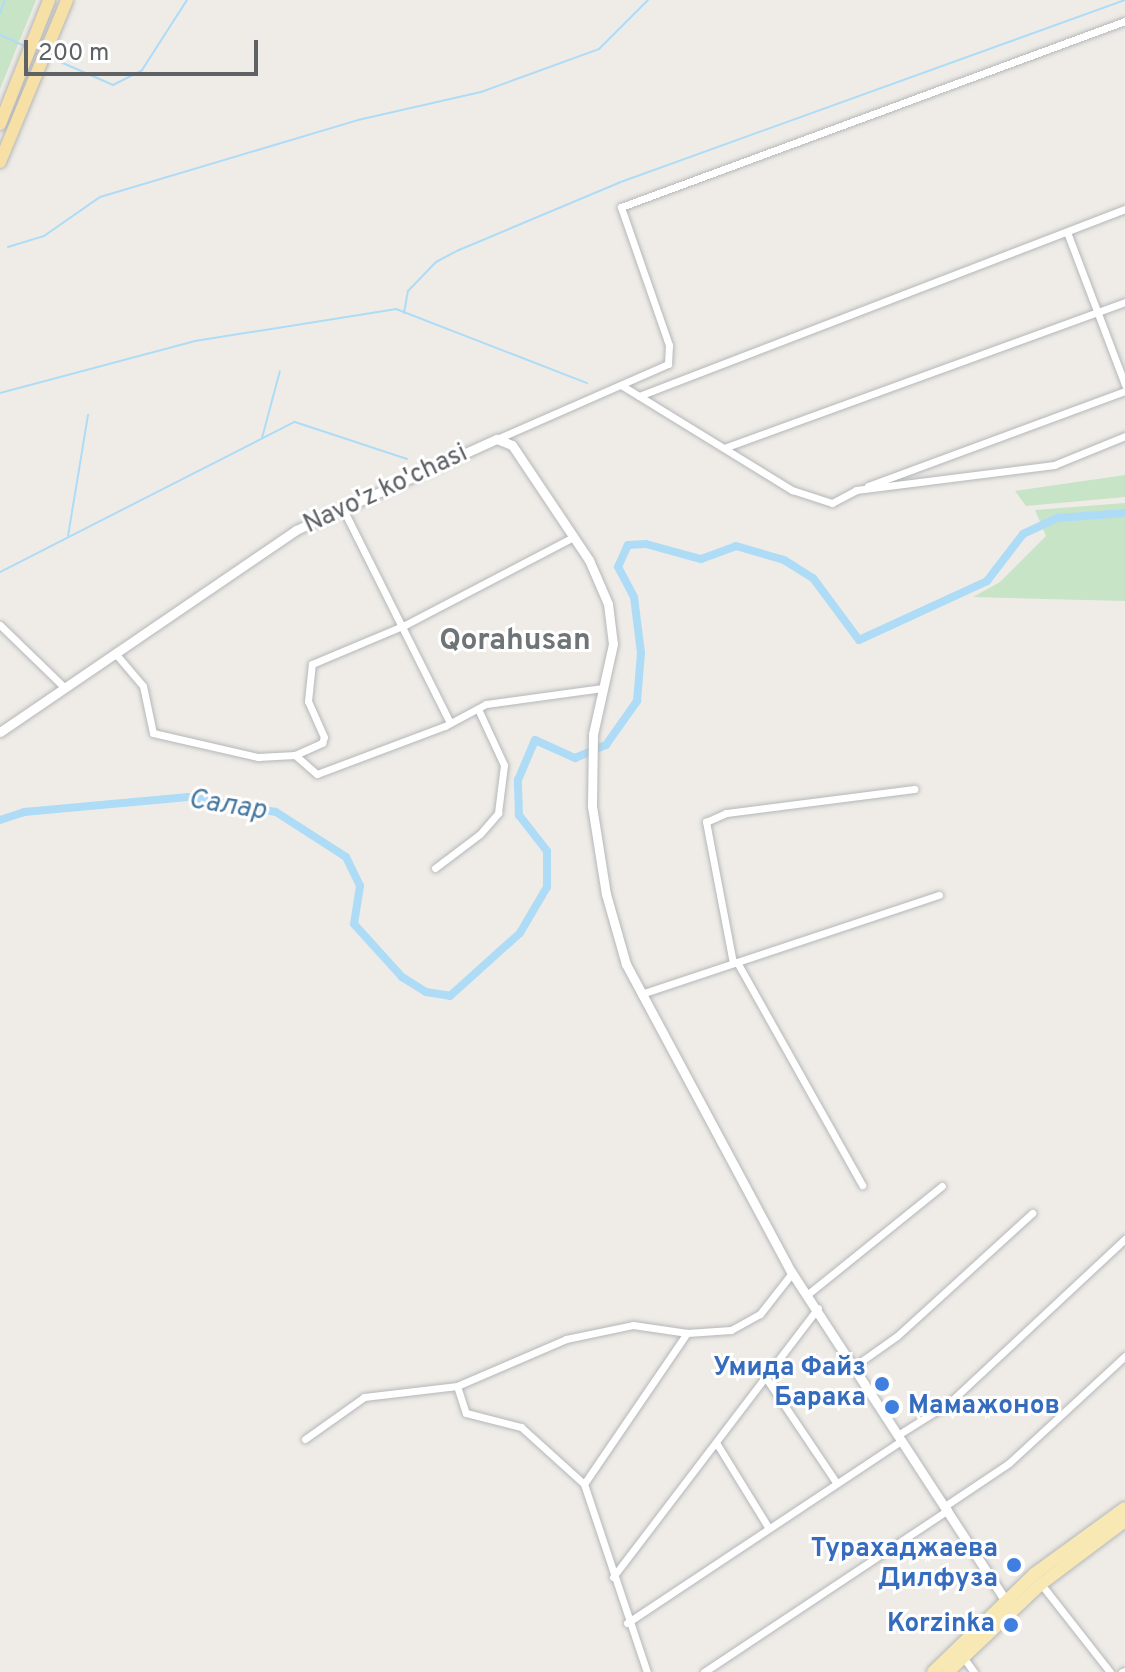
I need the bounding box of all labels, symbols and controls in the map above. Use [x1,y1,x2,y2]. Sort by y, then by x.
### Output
scale bar [28,24,262,74]
text: 200 m [38,39,109,69]
street label: Navo'z ko'chasi [299,438,473,542]
district label: Qorahusan [439,624,591,660]
water label: Салар [186,783,268,829]
place label: Умида Файз Барака [713,1353,866,1414]
marker: Умида Файз Барака [873,1375,891,1393]
place label: Мамажонов [908,1391,1060,1423]
marker: Мамажонов [883,1398,901,1416]
place label: Турахаджаева Дилфуза [811,1534,998,1596]
marker: Турахаджаева Дилфуза [1005,1556,1023,1574]
place label: Korzinka [887,1609,995,1641]
marker: Korzinka [1002,1616,1020,1634]

